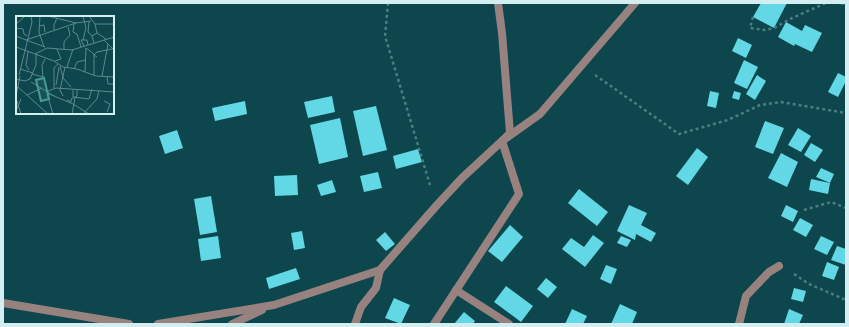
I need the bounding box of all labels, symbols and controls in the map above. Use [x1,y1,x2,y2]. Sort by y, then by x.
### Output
inset map [16,16,114,114]

